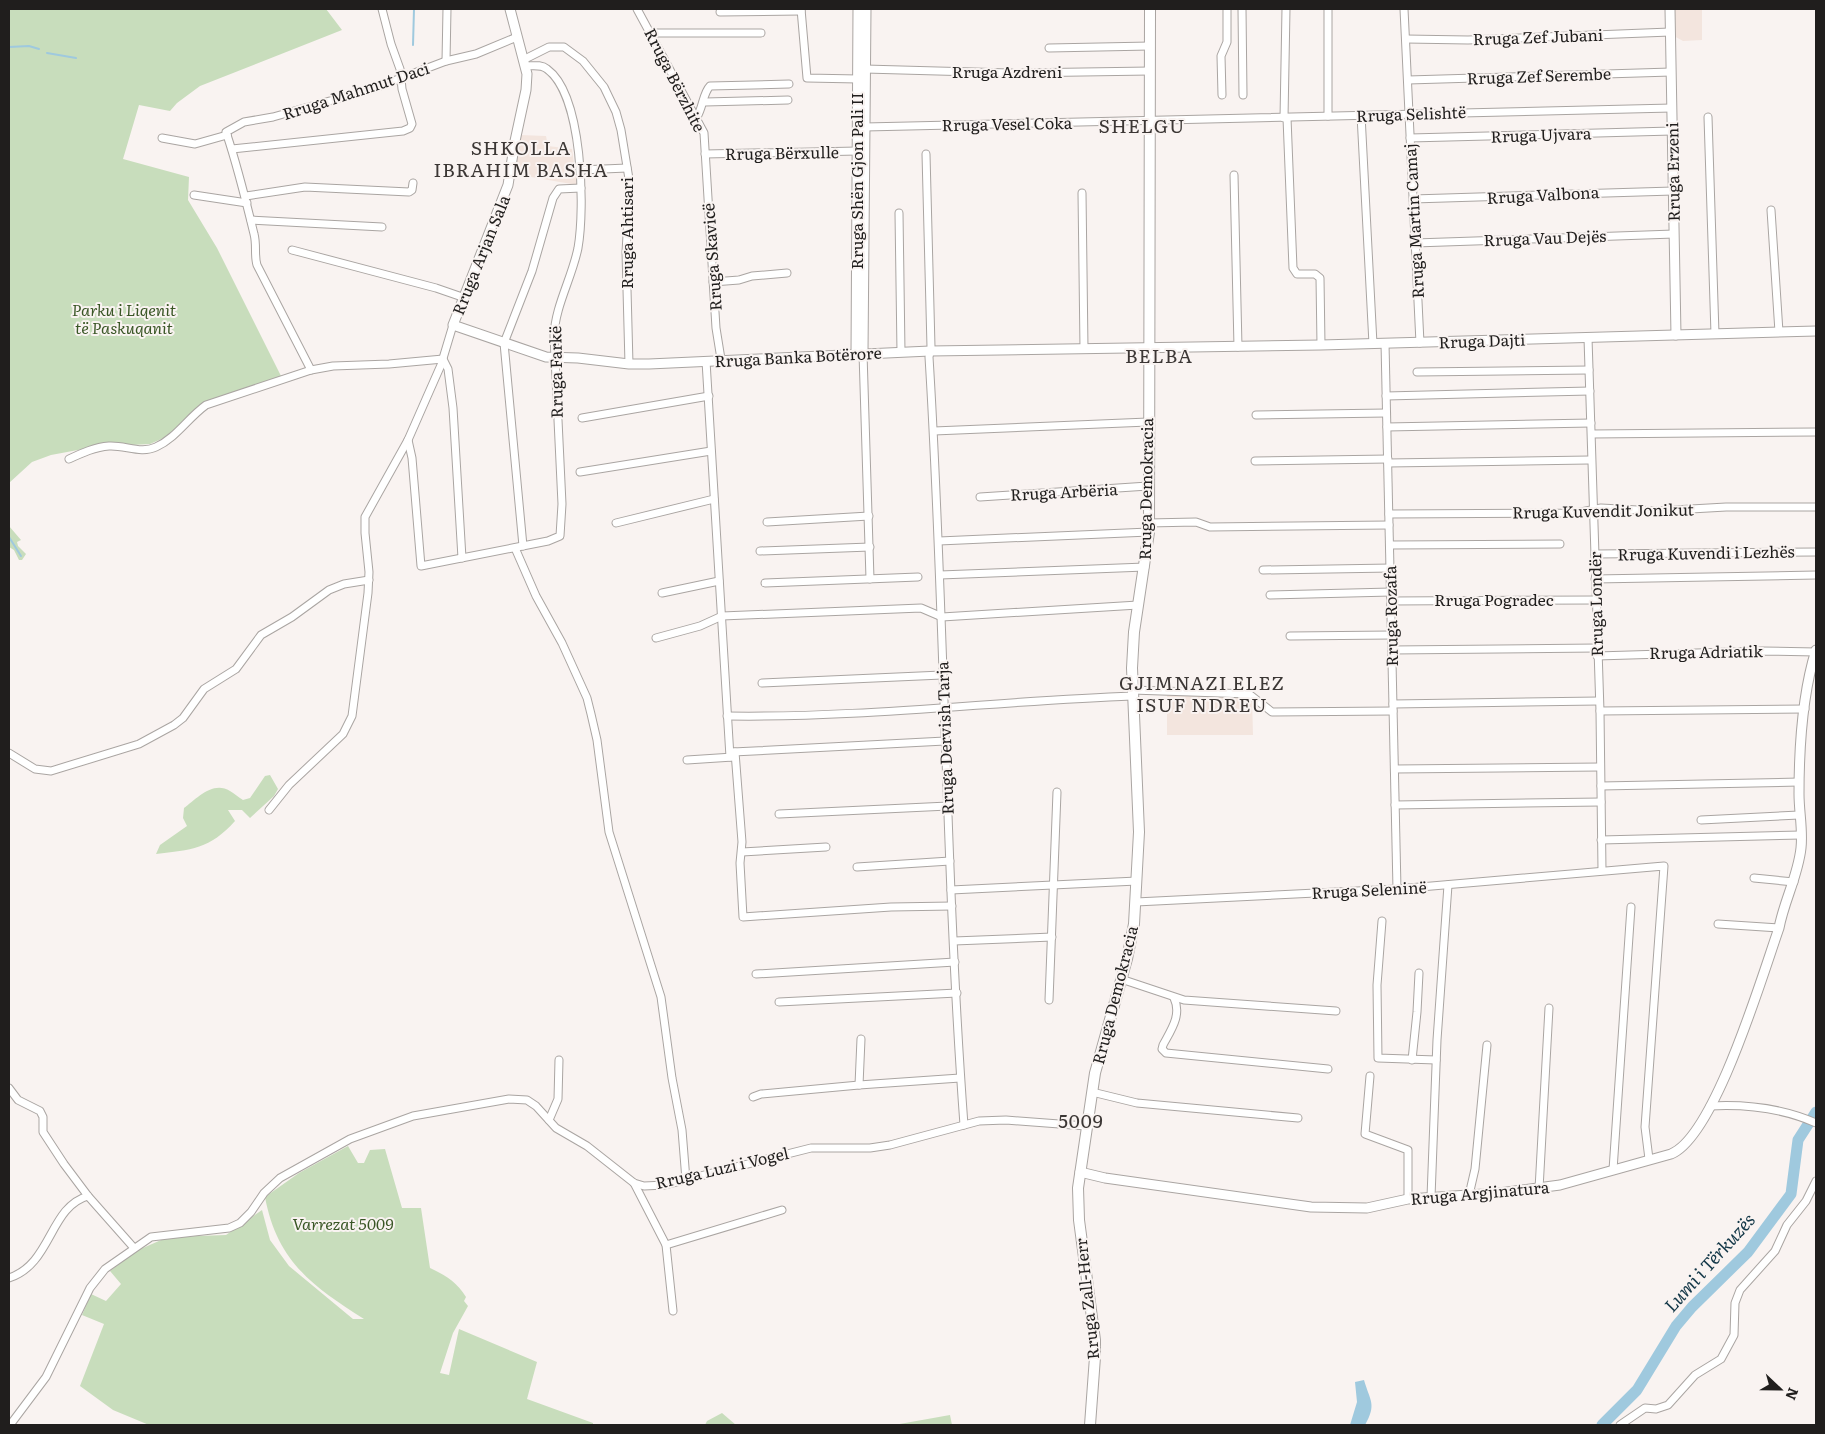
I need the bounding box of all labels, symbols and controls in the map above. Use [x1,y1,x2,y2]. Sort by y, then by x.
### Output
street label: Rruga Zef Jubani [1472,22,1604,50]
street label: Rruga Bërzhite [639,23,712,136]
street label: Rruga Mahmut Daci [279,55,432,125]
street label: Rruga Azdreni [952,59,1062,83]
street label: Rruga Zef Serembe [1466,60,1611,90]
street label: Rruga Shën Gjon Pali II [844,93,868,269]
street label: Rruga Selishtë [1356,99,1466,127]
street label: Rruga Vesel Coka [941,110,1073,136]
district label: SHELGU [1099,111,1185,139]
street label: Rruga Ujvara [1490,120,1592,148]
street label: Rruga Erzeni [1659,122,1685,222]
district label: SHKOLLA IBRAHIM BASHA [433,133,609,183]
street label: Rruga Bërxulle [725,139,839,165]
street label: Rruga Martin Camaj [1397,143,1429,299]
street label: Rruga Ahtisari [614,177,638,289]
street label: Rruga Valbona [1486,179,1600,209]
street label: Rruga Arjan Sala [445,191,515,318]
street label: Rruga Skavicë [695,202,727,312]
street label: Rruga Vau Dejës [1483,223,1607,251]
park label: Parku i Liqenit të Paskuqanit [72,297,177,339]
street label: Rruga Farkë [542,326,568,418]
street label: Rruga Dajti [1438,326,1526,354]
street label: Rruga Banka Botërore [714,340,882,372]
district label: BELBA [1125,341,1193,369]
street label: Rruga Demokracia [1132,417,1158,560]
street label: Rruga Arbëria [1009,476,1119,506]
street label: Rruga Kuvendit Jonikut [1512,496,1695,524]
street label: Rruga Kuvendi i Lezhës [1617,538,1795,566]
street label: Rruga Londër [1582,551,1608,657]
street label: Rruga Rozafa [1377,565,1403,667]
street label: Rruga Pogradec [1434,587,1554,611]
street label: Rruga Adriatik [1649,638,1763,664]
street label: Rruga Dervish Tarja [929,661,959,815]
district label: GJIMNAZI ELEZ ISUF NDREU [1119,668,1285,718]
street label: Rruga Seleninë [1311,874,1427,904]
street label: Rruga Demokracia [1085,922,1143,1067]
district label: 5009 [1058,1106,1104,1134]
street label: Rruga Luzi i Vogel [653,1140,791,1194]
street label: Rruga Argjinatura [1409,1174,1551,1210]
water label: Lumi i Tërkuzës [1657,1206,1761,1317]
park label: Varrezat 5009 [293,1211,394,1235]
street label: Rruga Zall-Herr [1068,1237,1104,1361]
north arrow [1755,1364,1805,1414]
text: N [1781,1385,1804,1404]

